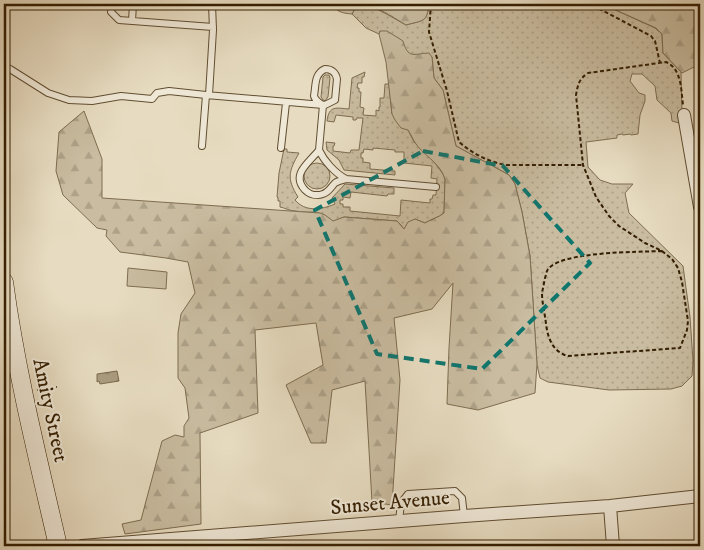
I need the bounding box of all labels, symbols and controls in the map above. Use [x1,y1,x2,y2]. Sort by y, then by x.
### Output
street label: Amity Street [26,356,74,465]
street label: Sunset Avenue [329,485,451,521]

